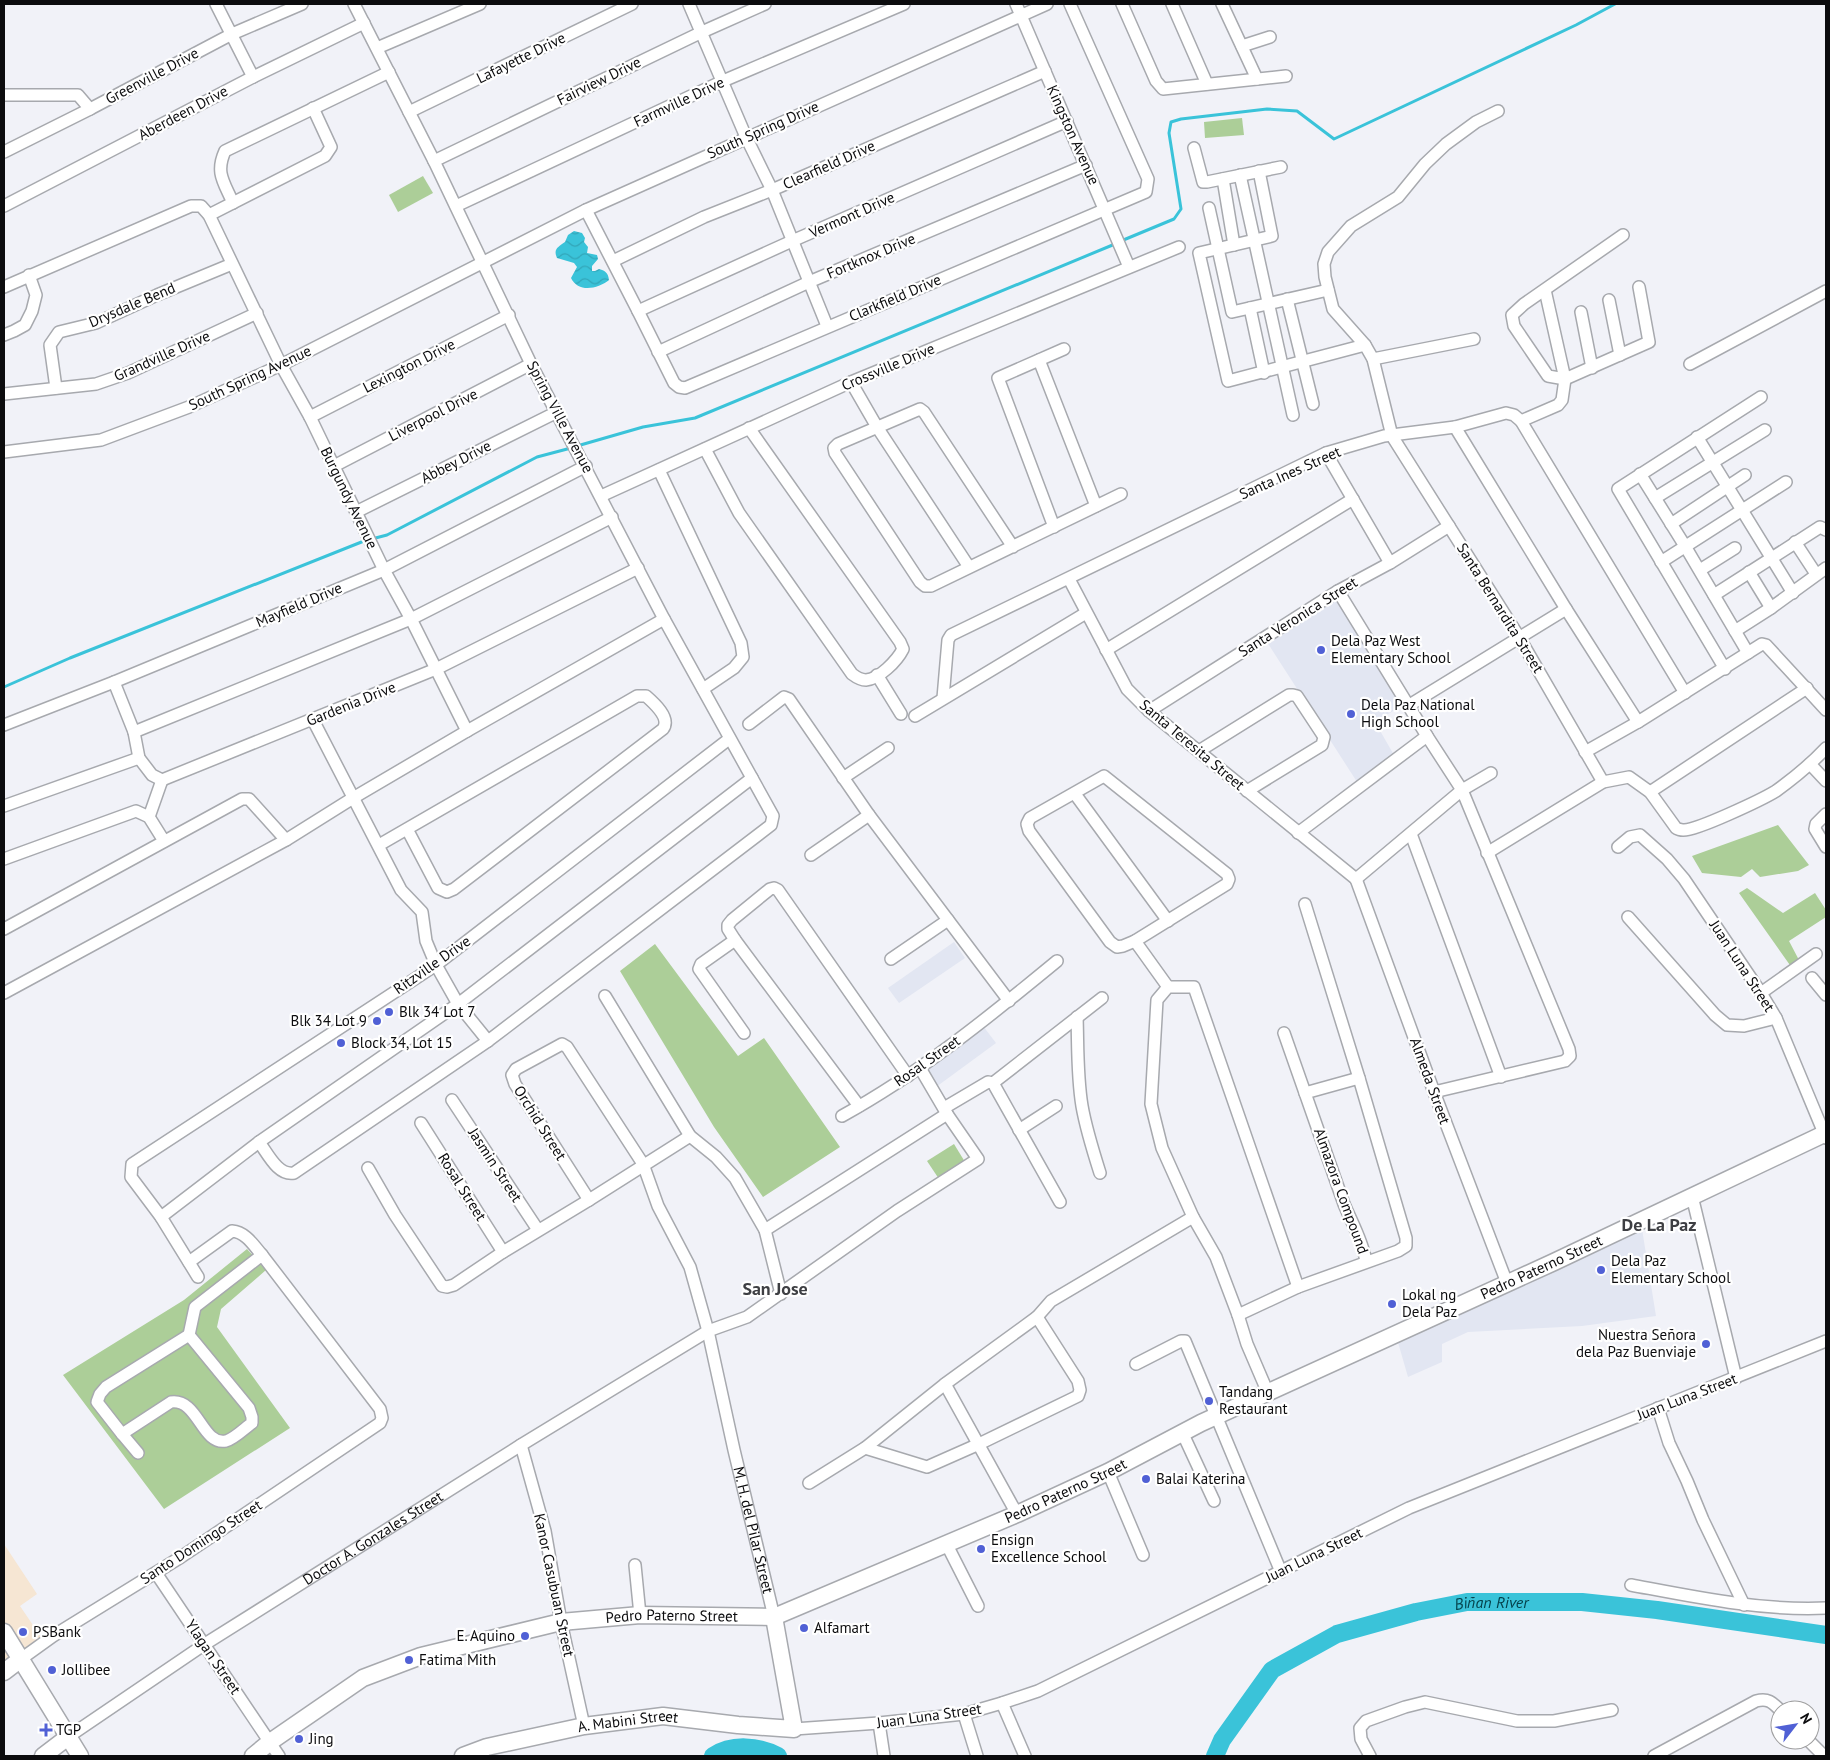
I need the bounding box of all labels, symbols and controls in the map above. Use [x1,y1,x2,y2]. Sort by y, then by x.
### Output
street label: Lafayette Drive [473,28,568,87]
street label: Greenville Drive [102,43,202,108]
street label: Fairview Drive [554,52,644,109]
street label: Farmville Drive [630,72,727,131]
street label: Aberdeen Drive [135,81,231,144]
street label: Kingston Avenue [1043,82,1104,188]
street label: South Spring Drive [704,96,822,163]
street label: Clearfield Drive [780,136,878,193]
street label: Vermont Drive [805,187,897,242]
street label: Fortknox Drive [824,228,918,283]
street label: Clarkfield Drive [846,270,944,326]
street label: Drysdale Bend [86,278,178,331]
street label: Grandville Drive [111,326,213,385]
street label: Lexington Drive [359,334,458,397]
street label: Crossville Drive [838,338,937,395]
street label: South Spring Avenue [185,341,314,414]
street label: Spring Ville Avenue [523,357,598,476]
street label: Liverpool Drive [385,384,481,445]
street label: Abbey Drive [417,436,494,487]
street label: Santa Ines Street [1236,442,1343,503]
street label: Burgundy Avenue [317,444,382,552]
street label: Santa Bernardita Street [1453,539,1548,676]
street label: Santa Veronica Street [1235,572,1361,661]
street label: Mayfield Drive [253,578,345,631]
place label: Dela Paz West Elementary School [1331,631,1451,667]
marker: Dela Paz West Elementary School [1315,644,1327,656]
street label: Gardenia Drive [303,677,398,730]
street label: Santa Teresita Street [1136,695,1249,794]
place label: Dela Paz National High School [1361,695,1475,731]
marker: Dela Paz National High School [1345,708,1357,720]
street label: Juan Luna Street [1705,915,1779,1015]
street label: Ritzville Drive [389,931,474,998]
place label: Blk 34 Lot 7 [399,1002,475,1021]
marker: Blk 34 Lot 7 [383,1006,395,1018]
place label: Blk 34 Lot 9 [291,1011,367,1030]
marker: Blk 34 Lot 9 [371,1015,383,1027]
street label: Rosal Street [890,1031,964,1090]
place label: Block 34, Lot 15 [351,1033,453,1052]
street label: Almeda Street [1406,1035,1455,1127]
marker: Block 34, Lot 15 [335,1037,347,1049]
street label: Orchid Street [510,1082,571,1164]
street label: Jasmin Street [464,1123,526,1205]
street label: Almazora Compound [1310,1125,1373,1256]
street label: Rosal Street [434,1149,491,1224]
district label: De La Paz [1621,1213,1697,1236]
street label: Pedro Paterno Street [1477,1230,1605,1303]
place label: Dela Paz Elementary School [1611,1251,1731,1287]
marker: Dela Paz Elementary School [1595,1264,1607,1276]
district label: San Jose [742,1277,808,1300]
place label: Lokal ng Dela Paz [1402,1285,1457,1321]
marker: Lokal ng Dela Paz [1386,1298,1398,1310]
place label: Nuestra Señora dela Paz Buenviaje [1576,1325,1696,1361]
marker: Nuestra Señora dela Paz Buenviaje [1700,1338,1712,1350]
street label: Juan Luna Street [1633,1369,1740,1425]
place label: Tandang Restaurant [1219,1382,1288,1418]
marker: Tandang Restaurant [1203,1395,1215,1407]
street label: Pedro Paterno Street [1002,1454,1130,1527]
street label: M. H. del Pilar Street [729,1464,778,1595]
place label: Balai Katerina [1156,1469,1246,1488]
marker: Balai Katerina [1140,1473,1152,1485]
street label: Doctor A. Gonzales Street [299,1487,446,1589]
street label: Santo Domingo Street [136,1495,265,1588]
street label: Kanor Casubuan Street [530,1512,579,1658]
street label: Juan Luna Street [1261,1523,1365,1587]
place label: Ensign Excellence School [991,1530,1107,1566]
marker: Ensign Excellence School [975,1543,987,1555]
water label: Biñan River [1452,1592,1530,1614]
street label: Pedro Paterno Street [605,1605,738,1627]
street label: Ylagan Street [181,1616,245,1698]
place label: Alfamart [814,1618,870,1637]
place label: PSBank [33,1622,82,1641]
marker: Alfamart [798,1622,810,1634]
marker: PSBank [17,1626,29,1638]
place label: E. Aquino [456,1626,515,1645]
marker: E. Aquino [519,1630,531,1642]
place label: Fatima Mith [419,1650,496,1669]
marker: Fatima Mith [403,1654,415,1666]
place label: Jollibee [61,1660,110,1679]
marker: Jollibee [46,1664,58,1676]
street label: Juan Luna Street [874,1699,983,1732]
north arrow [1770,1700,1820,1750]
street label: A. Mabini Street [575,1706,679,1736]
text: N [1796,1710,1816,1727]
place label: TGP [56,1720,81,1739]
marker: TGP [40,1724,52,1736]
place label: Jing [308,1729,334,1748]
marker: Jing [293,1733,305,1745]

